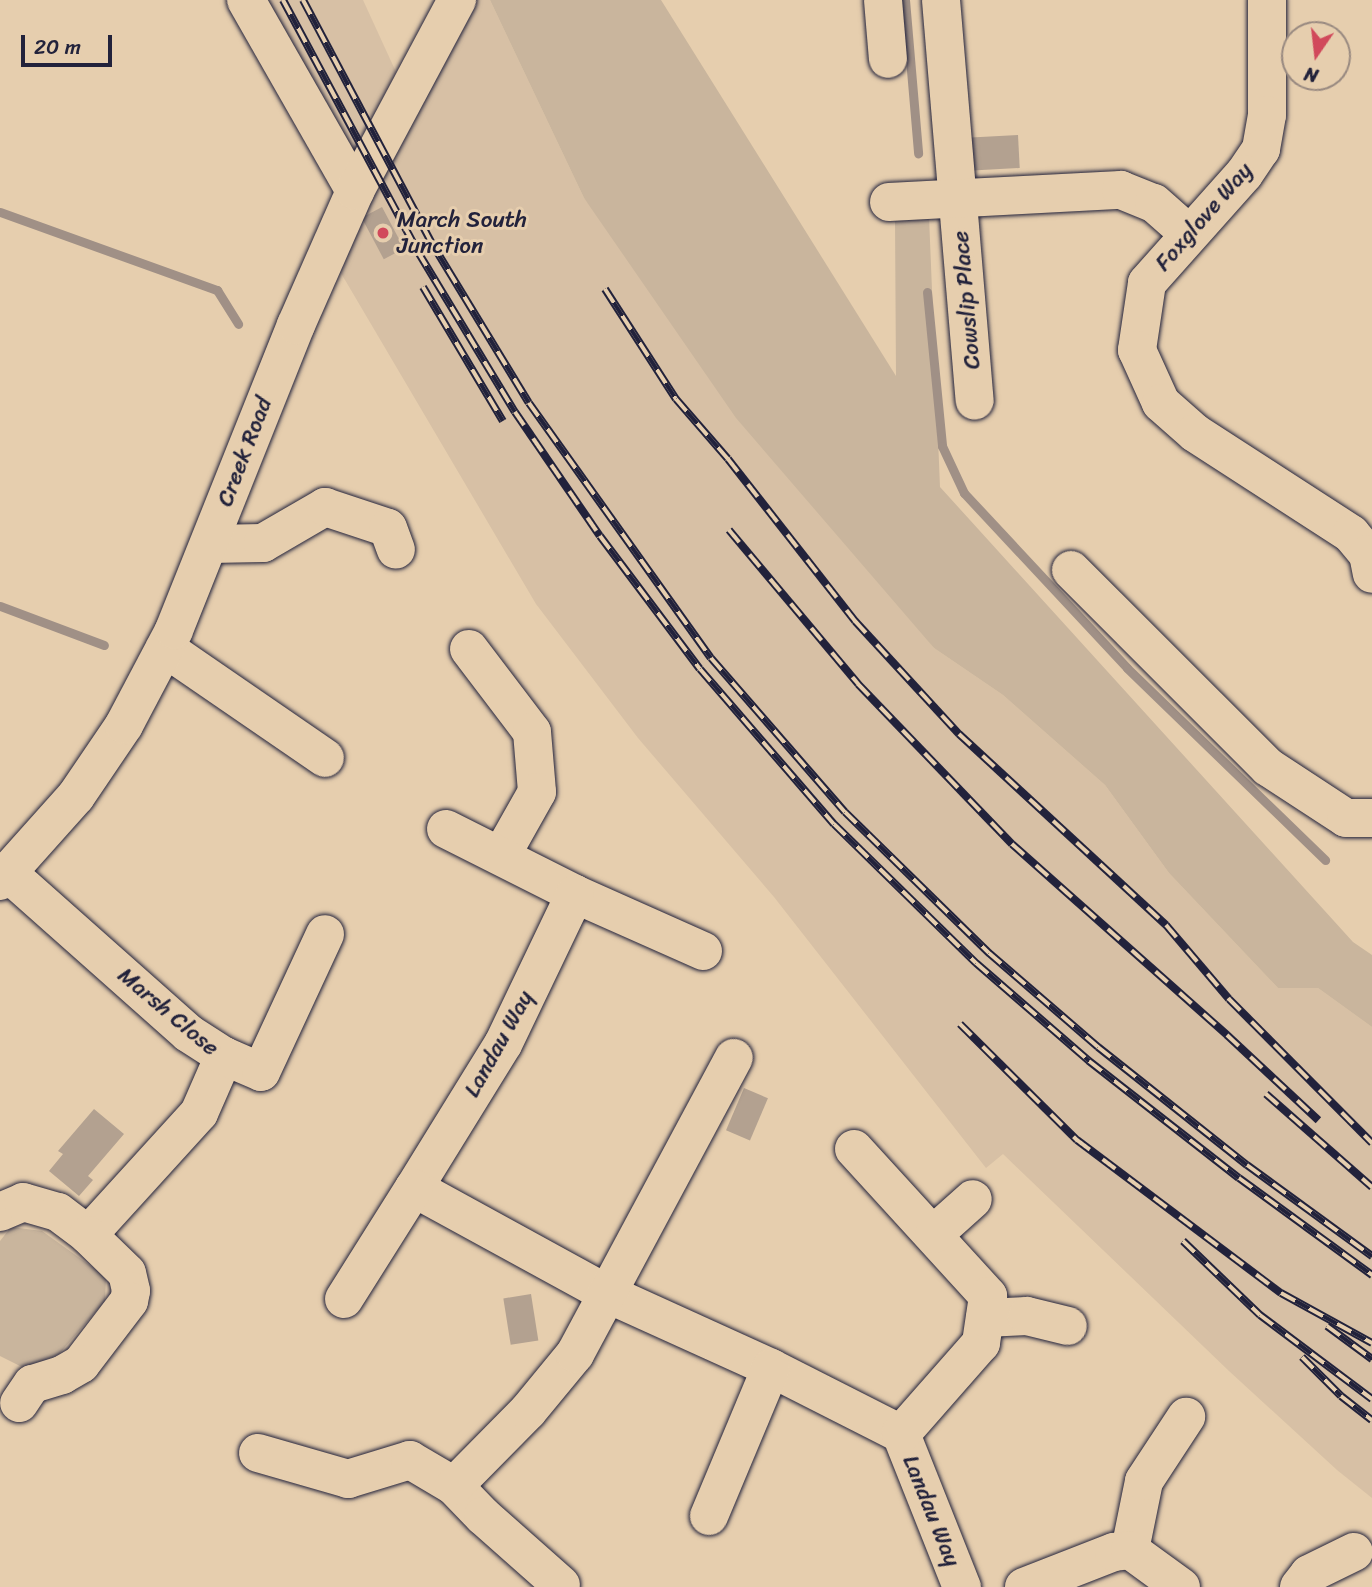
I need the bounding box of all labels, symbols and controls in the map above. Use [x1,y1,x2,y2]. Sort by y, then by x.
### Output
scale bar [24,21,116,65]
north arrow [1281,21,1351,91]
text: 20 m [34,28,81,66]
text: N [1301,57,1322,93]
street label: Foxglove Way [1149,157,1259,277]
place label: March South Junction [397,206,527,260]
marker: March South Junction [375,225,391,241]
street label: Cowslip Place [947,230,987,370]
street label: Creek Road [212,393,278,511]
street label: Marsh Close [112,962,224,1062]
street label: Landau Way [458,986,540,1102]
street label: Landau Way [896,1451,966,1571]

